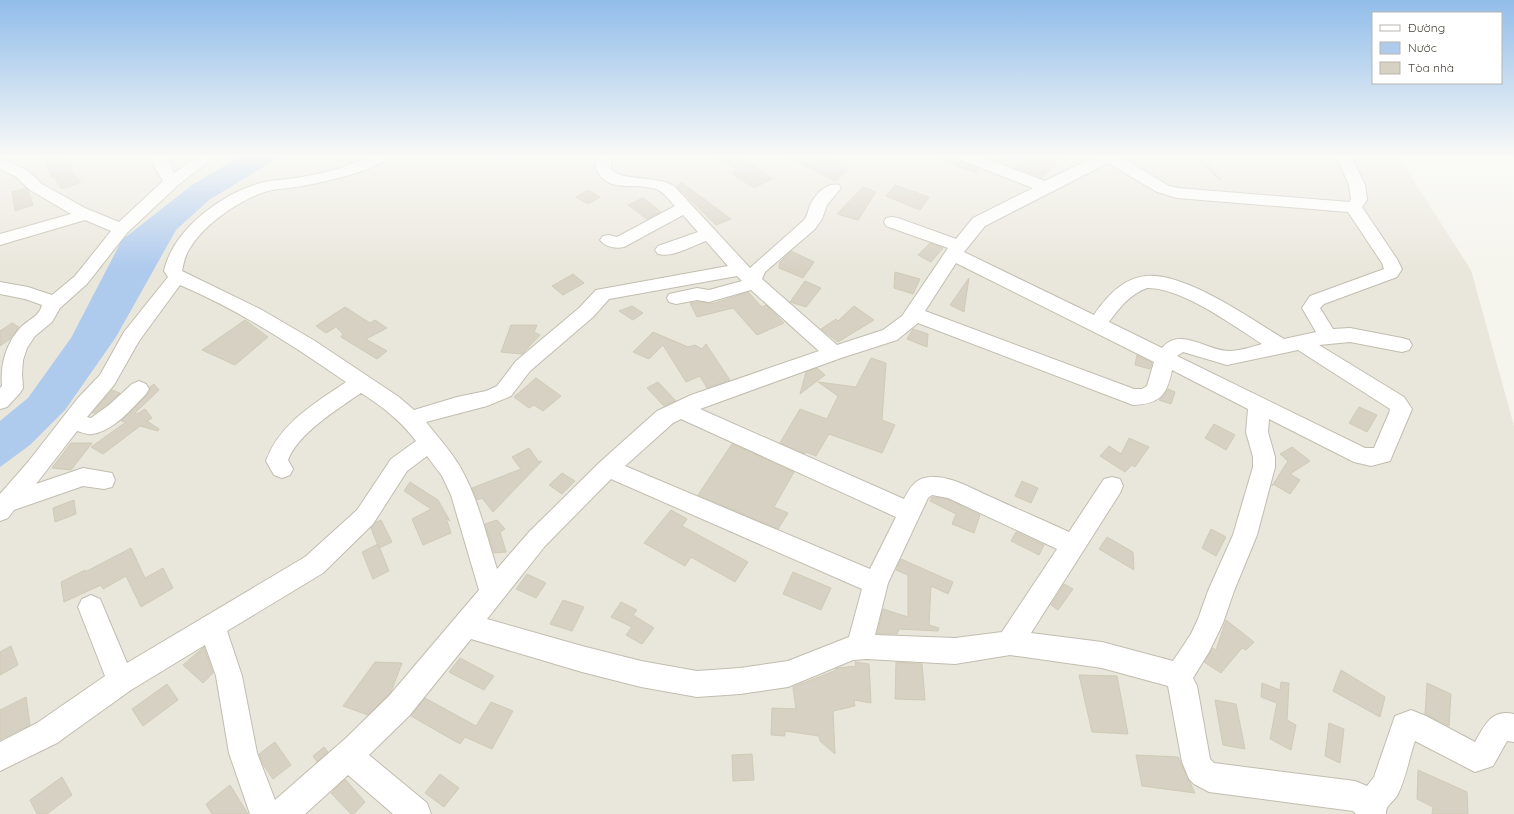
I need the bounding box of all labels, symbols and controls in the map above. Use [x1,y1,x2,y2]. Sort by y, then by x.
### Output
legend [1372,12,1502,84]
text: Đường [1408,20,1445,35]
text: Nước [1408,40,1437,55]
text: Tòa nhà [1408,60,1454,75]

